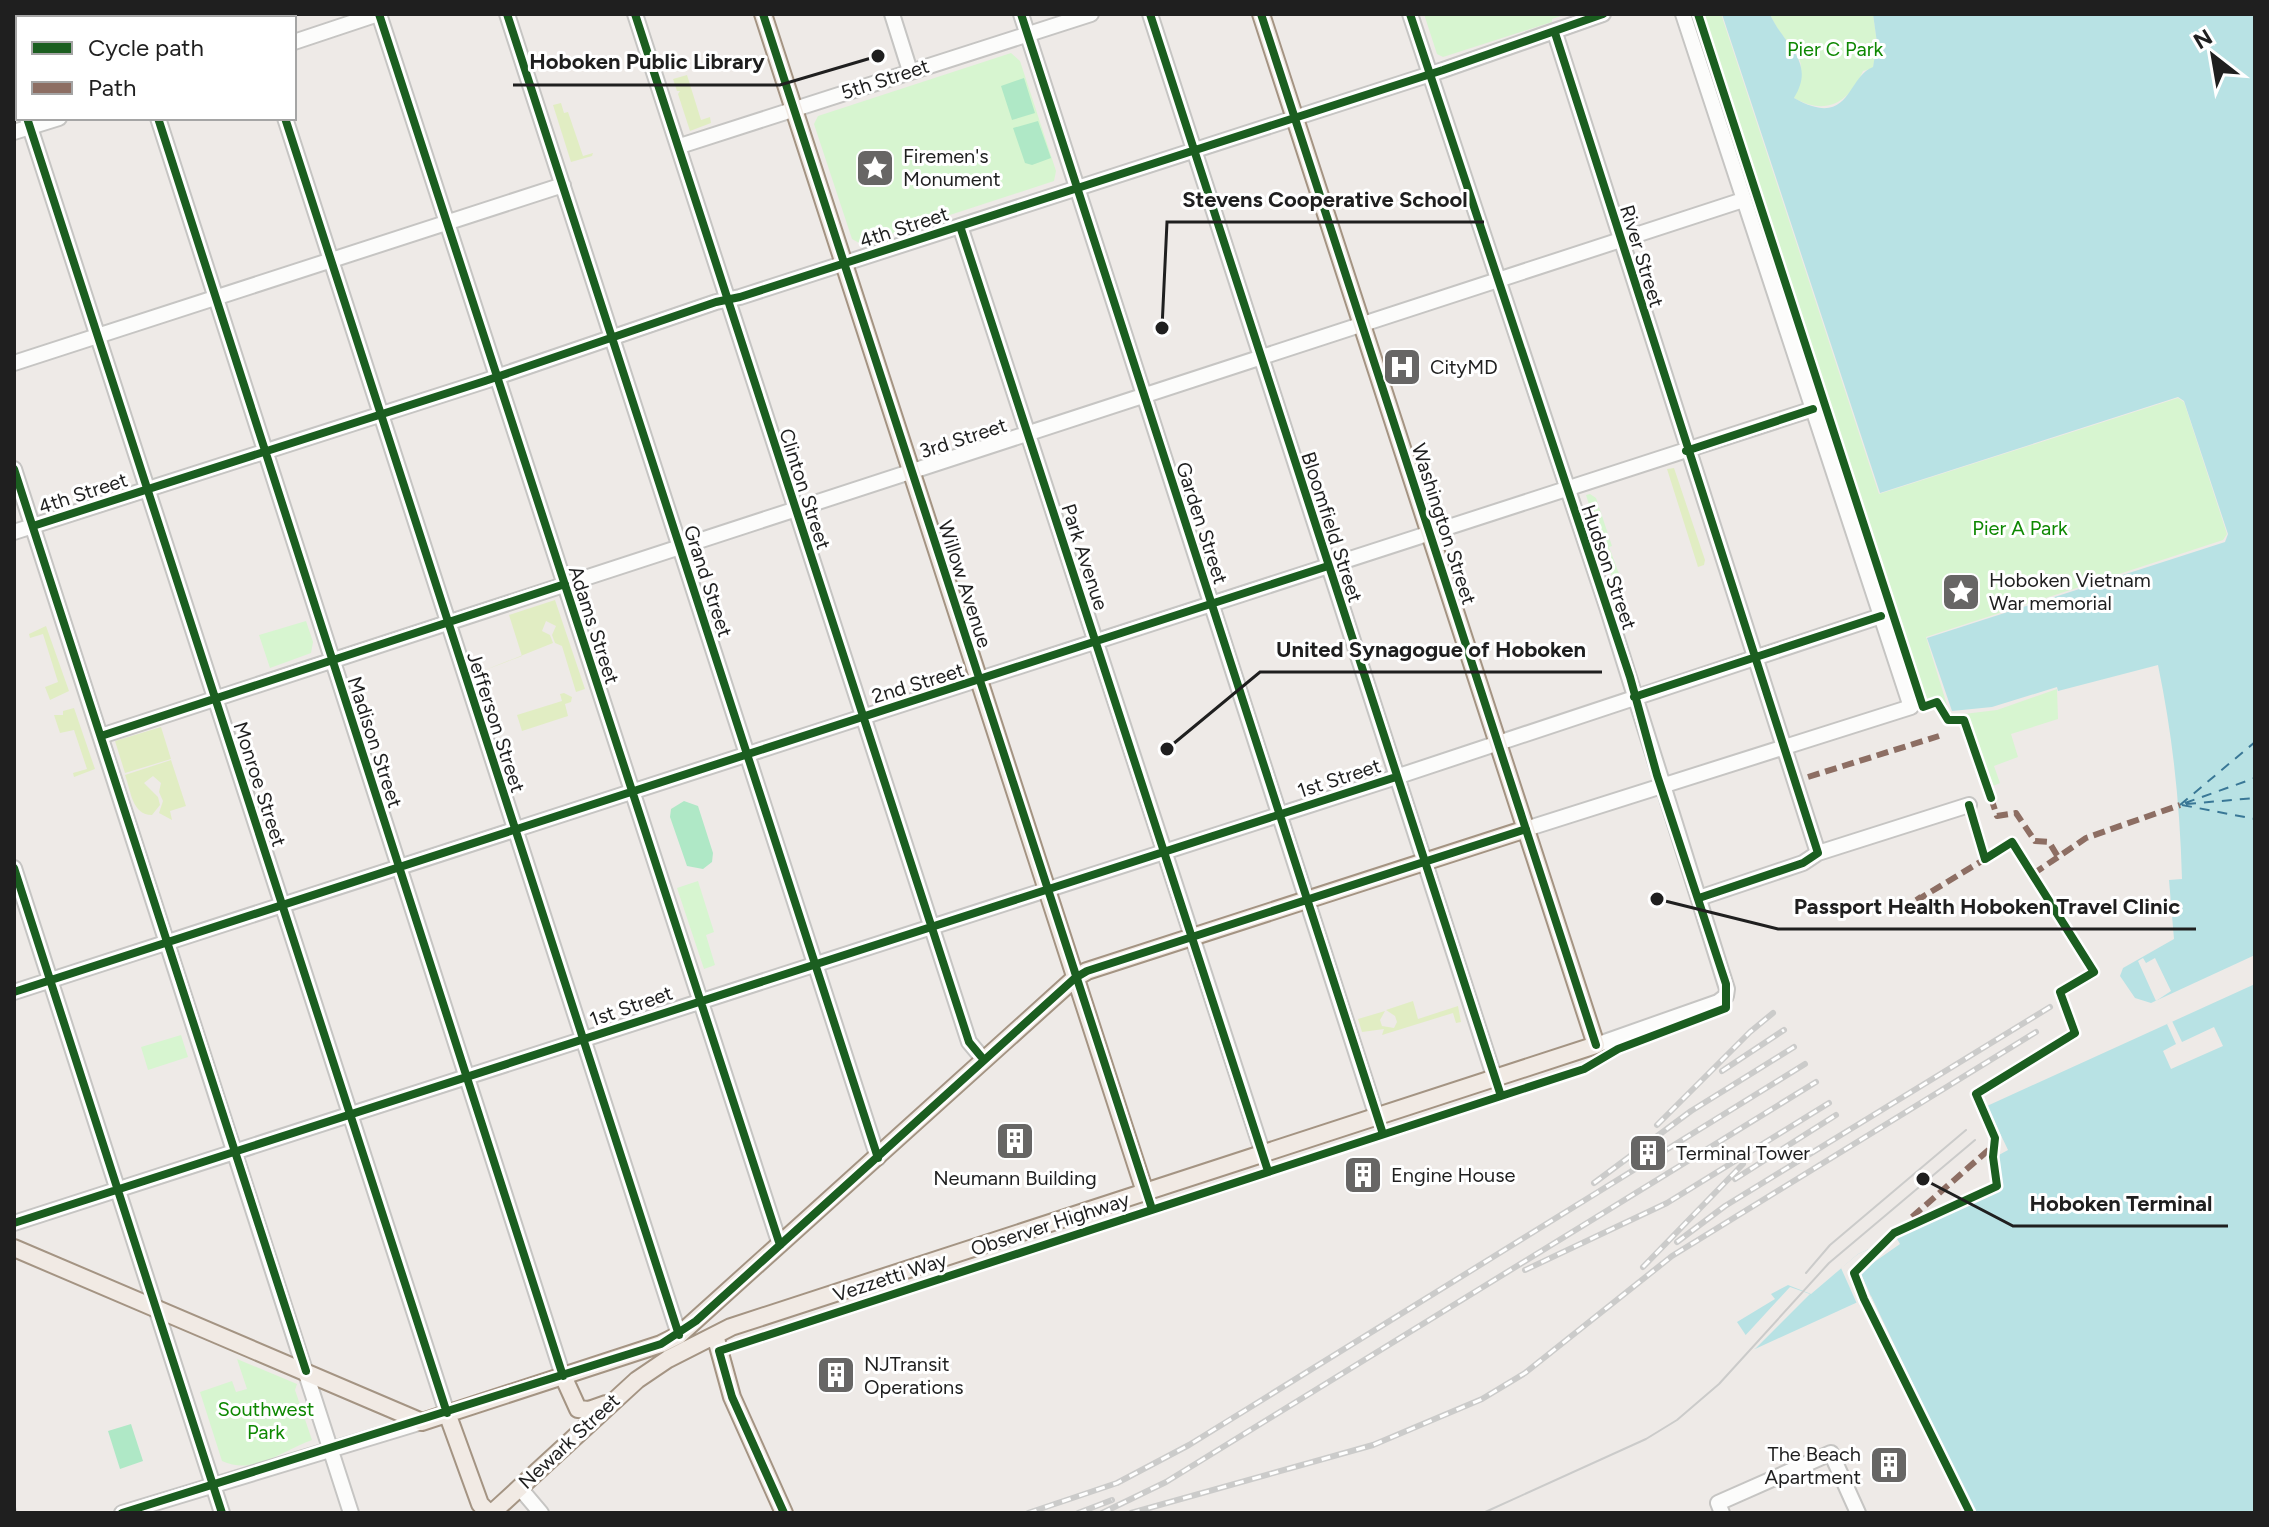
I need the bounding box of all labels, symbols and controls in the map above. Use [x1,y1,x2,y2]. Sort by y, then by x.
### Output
legend [16,16,296,120]
north arrow [2173,16,2253,96]
text: N [2189,23,2217,55]
text: Cycle path [88,33,204,62]
park label: Pier C Park [1787,37,1883,61]
callout: Hoboken Public Library [513,39,780,85]
text: Hoboken Public Library [529,48,765,75]
street label: 5th Street [838,54,932,104]
text: Path [88,73,136,102]
place label: Firemen's Monument [903,144,1001,191]
place icon: Firemen's Monument [854,147,896,189]
callout: Stevens Cooperative School [1167,176,1484,222]
text: Stevens Cooperative School [1182,186,1468,213]
street label: 4th Street [856,201,952,253]
street label: River Street [1615,202,1669,310]
hospital icon: CityMD [1381,346,1423,388]
place label: CityMD [1430,355,1498,379]
street label: 3rd Street [916,413,1010,463]
street label: Clinton Street [774,425,836,553]
street label: Washington Street [1407,440,1481,608]
street label: Bloomfield Street [1296,449,1368,605]
street label: Garden Street [1171,459,1233,587]
street label: 4th Street [35,467,131,519]
street label: Park Avenue [1056,501,1114,613]
street label: Hudson Street [1576,501,1642,633]
park label: Pier A Park [1972,516,2068,540]
street label: Willow Avenue [933,517,997,651]
street label: Grand Street [679,522,737,640]
street label: Adams Street [564,563,624,687]
place label: Hoboken Vietnam War memorial [1989,568,2151,615]
place icon: Hoboken Vietnam War memorial [1940,571,1982,613]
callout: United Synagogue of Hoboken [1260,626,1602,672]
text: United Synagogue of Hoboken [1276,636,1586,663]
street label: Jefferson Street [462,649,530,795]
street label: 2nd Street [869,658,967,708]
street label: Madison Street [342,673,408,811]
street label: Monroe Street [229,719,291,849]
street label: 1st Street [1294,753,1384,803]
callout: Passport Health Hoboken Travel Clinic [1778,883,2196,929]
text: Passport Health Hoboken Travel Clinic [1794,893,2180,920]
street label: 1st Street [586,981,676,1031]
building icon: Neumann Building [994,1120,1036,1162]
building icon: Terminal Tower [1627,1132,1669,1174]
place label: Terminal Tower [1676,1141,1810,1165]
building icon: Engine House [1342,1154,1384,1196]
place label: Engine House [1391,1163,1515,1187]
place label: Neumann Building [933,1166,1097,1190]
callout: Hoboken Terminal [2013,1180,2228,1226]
street label: Observer Highway [968,1187,1133,1261]
text: Hoboken Terminal [2030,1190,2212,1217]
street label: Vezzetti Way [830,1247,950,1307]
place label: NJTransit Operations [864,1352,964,1399]
building icon: NJTransit Operations [815,1354,857,1396]
street label: Newark Street [514,1388,624,1494]
park label: Southwest Park [218,1397,314,1444]
place label: The Beach Apartment [1764,1442,1861,1489]
building icon: The Beach Apartment [1868,1444,1910,1486]

